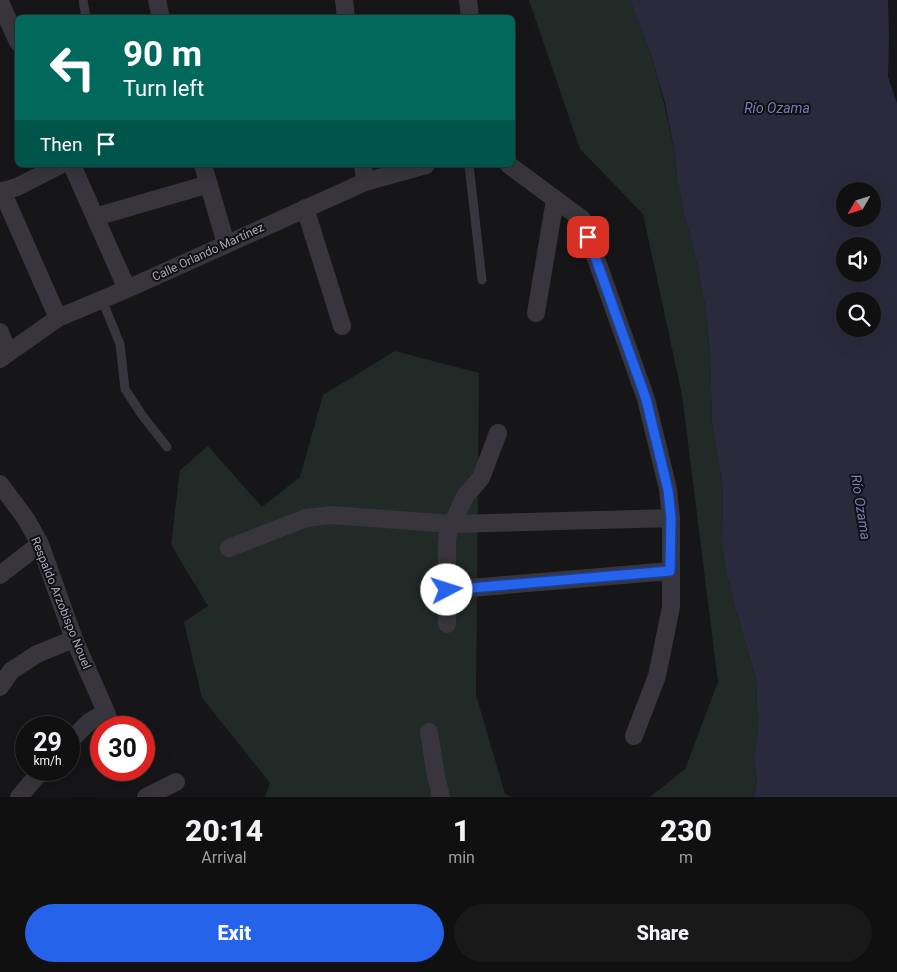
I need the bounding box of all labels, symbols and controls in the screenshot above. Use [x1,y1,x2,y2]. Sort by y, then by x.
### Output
text: 90 m [123,34,202,75]
icon: left [40,35,105,100]
text: Turn left [123,76,204,101]
water label: Río Ozama [744,100,810,116]
icon: arrive [92,130,120,158]
text: Then [40,133,82,156]
north arrow [836,182,881,228]
map controls [836,182,881,337]
pin [567,216,609,258]
street label: Calle Orlando Martínez [150,220,266,284]
icon: arrive [574,223,602,251]
button: sound [836,237,881,282]
button: search [836,292,881,337]
water label: Río Ozama [848,473,874,541]
street label: Respaldo Arzobispo Nouel [28,535,94,671]
position arrow [420,563,472,615]
speed limit sign: 30 [90,716,155,781]
text: 29 [33,728,62,757]
text: km/h [33,754,62,768]
text: 20:14 [185,813,263,848]
text: 1 [453,813,470,848]
text: 230 [660,813,712,848]
text: Arrival [201,848,247,867]
text: min [448,848,475,867]
text: m [679,848,693,867]
button: Exit [25,904,444,962]
button: Share [454,904,872,962]

